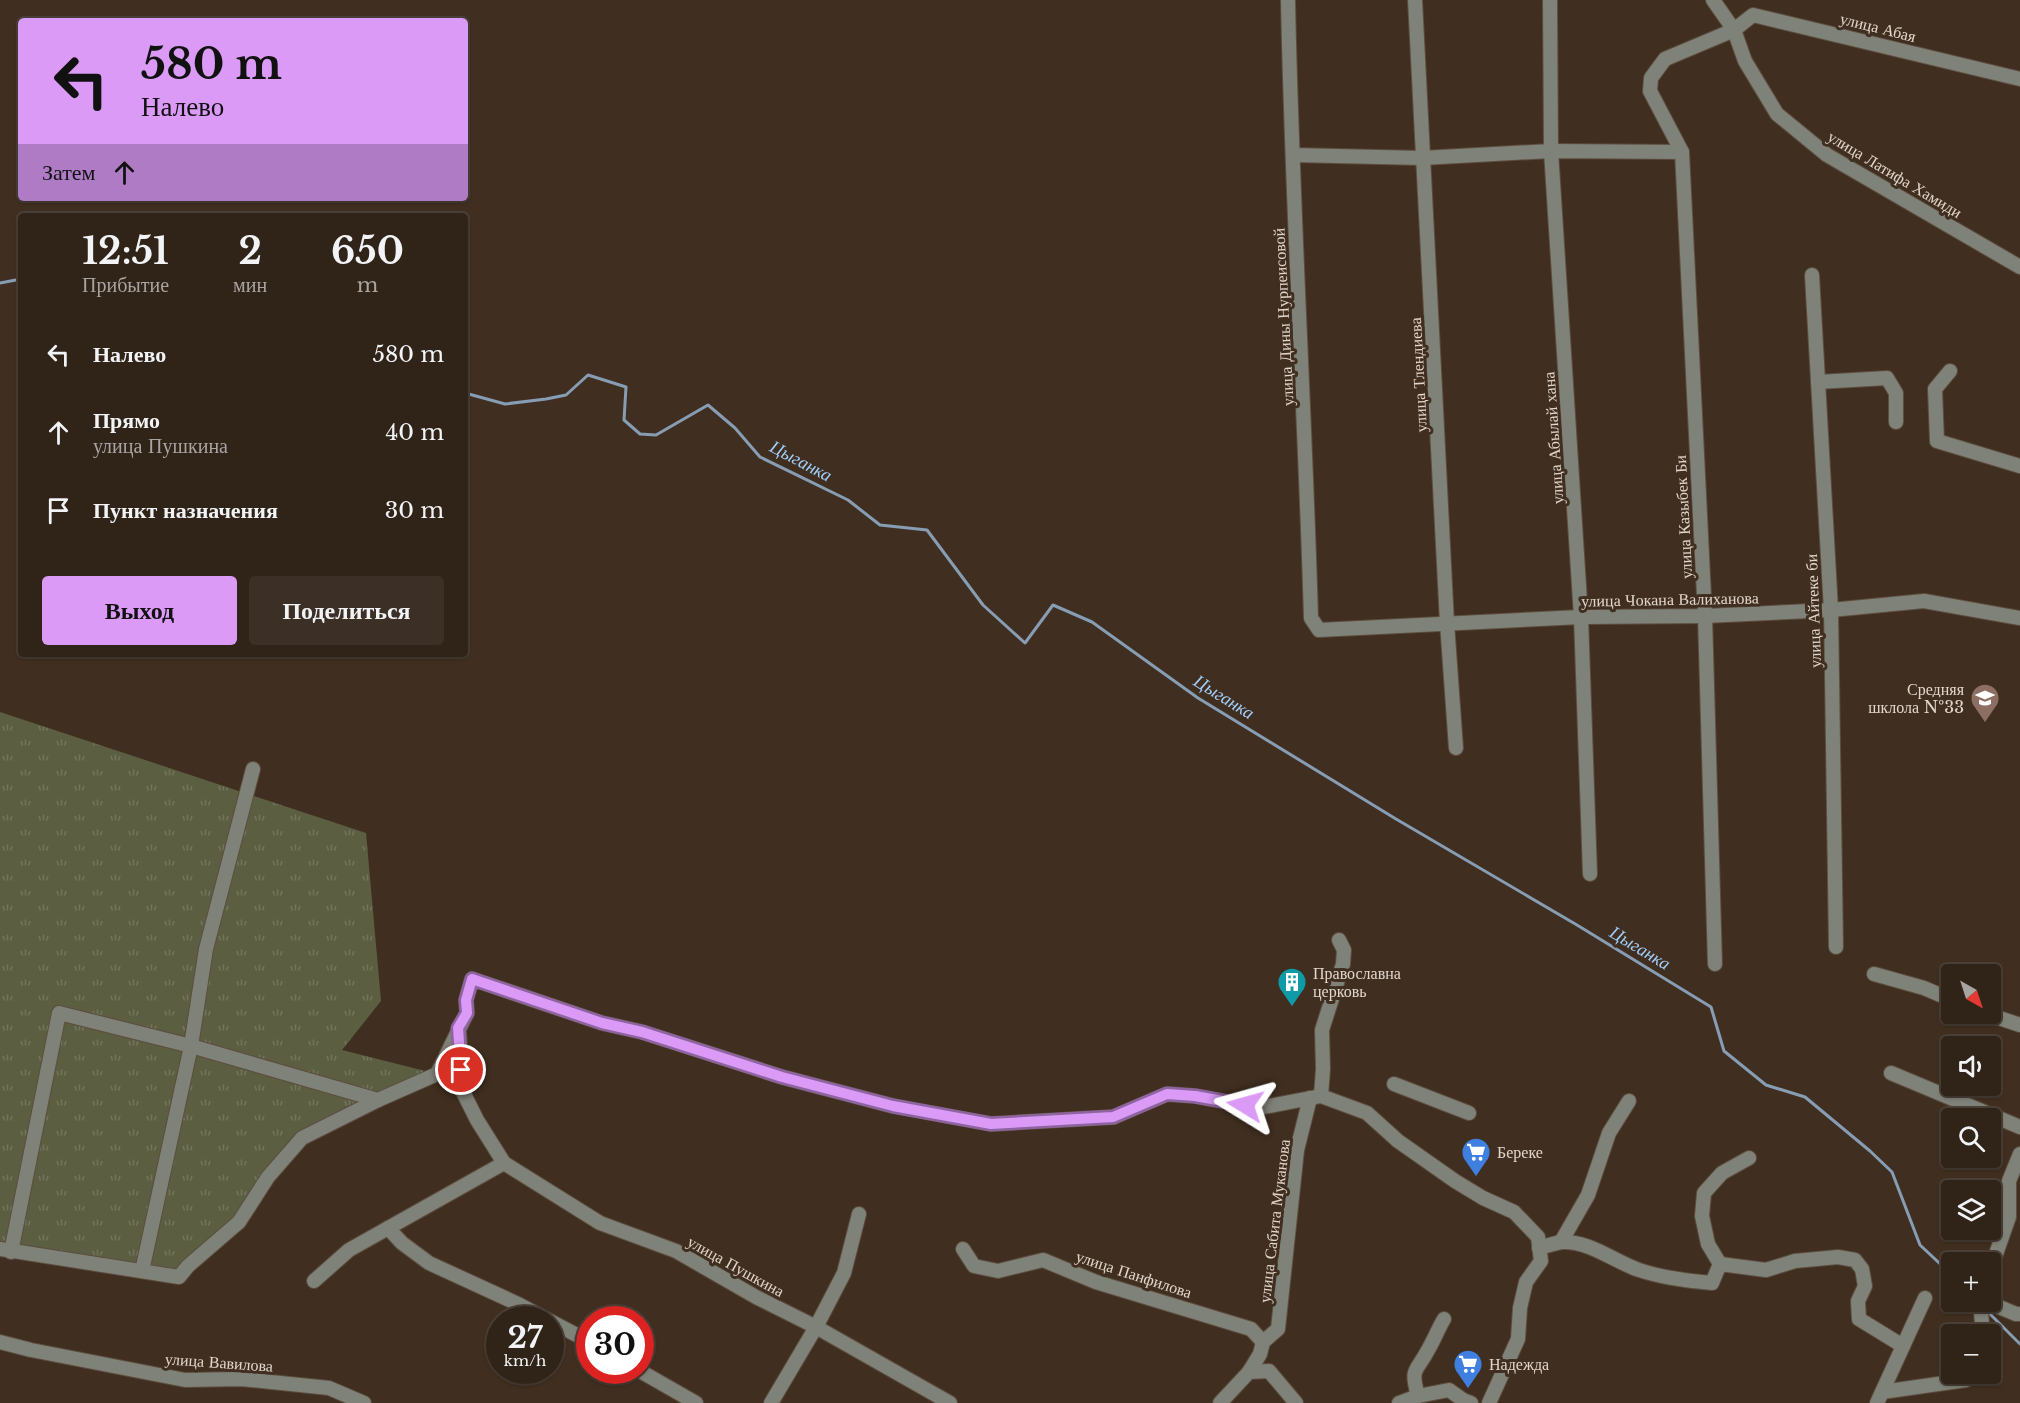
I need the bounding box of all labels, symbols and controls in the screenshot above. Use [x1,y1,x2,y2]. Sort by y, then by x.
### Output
street label: улица Абая [1838,8,1919,46]
text: 580 m [141,38,282,90]
icon: left [42,42,120,120]
text: Налево [141,90,224,123]
street label: улица Латифа Хамиди [1824,126,1966,222]
icon: ahead [108,156,141,189]
text: Затем [42,159,96,186]
street label: улица Дины Нурпеисовой [1268,227,1298,407]
text: 12:51 [82,229,169,274]
text: 2 [238,229,262,274]
text: 650 [331,229,404,274]
text: Прибытие [82,273,169,297]
text: мин [233,273,267,297]
text: m [357,273,378,297]
street label: улица Тлендиева [1405,317,1431,433]
icon: left [42,338,75,371]
text: Налево [93,341,166,368]
text: 580 m [373,341,444,368]
street label: улица Абылай хана [1538,371,1568,505]
text: Прямо [93,407,160,434]
icon: ahead [42,416,75,449]
text: 40 m [386,419,444,446]
text: улица Пушкина [93,434,228,458]
water label: Цыганка [765,435,836,486]
street label: улица Казыбек Би [1670,454,1696,579]
icon: arrive [42,494,75,527]
text: Пункт назначения [93,497,278,524]
text: 30 m [385,497,444,524]
street label: улица Айтеке би [1801,553,1825,668]
button: Выход [42,576,237,645]
button: Поделиться [249,576,444,645]
street label: улица Чокана Валиханова [1581,587,1759,611]
water label: Цыганка [1189,669,1258,724]
place label: Средняя шклола №33 [1868,679,1965,717]
school or university icon: Средняя шклола №33 [1969,682,2001,724]
water label: Цыганка [1605,921,1674,975]
place label: Православна церковь [1313,963,1401,1001]
north arrow [1941,964,2001,1024]
map controls [1941,964,2001,1384]
building icon: Православна церковь [1276,966,1308,1008]
button: sound [1941,1036,2001,1096]
pin [435,1044,486,1095]
icon: arrive [444,1053,477,1086]
position arrow [1213,1073,1277,1137]
button: search [1941,1108,2001,1168]
supermarket icon: Береке [1460,1136,1492,1178]
street label: улица Сабита Муканова [1254,1138,1294,1304]
place label: Береке [1497,1142,1543,1162]
button: layers [1941,1180,2001,1240]
street label: улица Пушкина [684,1231,788,1301]
street label: улица Панфилова [1074,1246,1194,1302]
button: + [1941,1252,2001,1312]
speed limit sign: 30 [576,1306,654,1384]
text: 27 [507,1319,543,1356]
button: − [1941,1324,2001,1384]
street label: улица Вавилова [164,1348,274,1376]
supermarket icon: Надежда [1452,1348,1484,1390]
text: km/h [504,1351,546,1370]
place label: Надежда [1489,1354,1549,1374]

